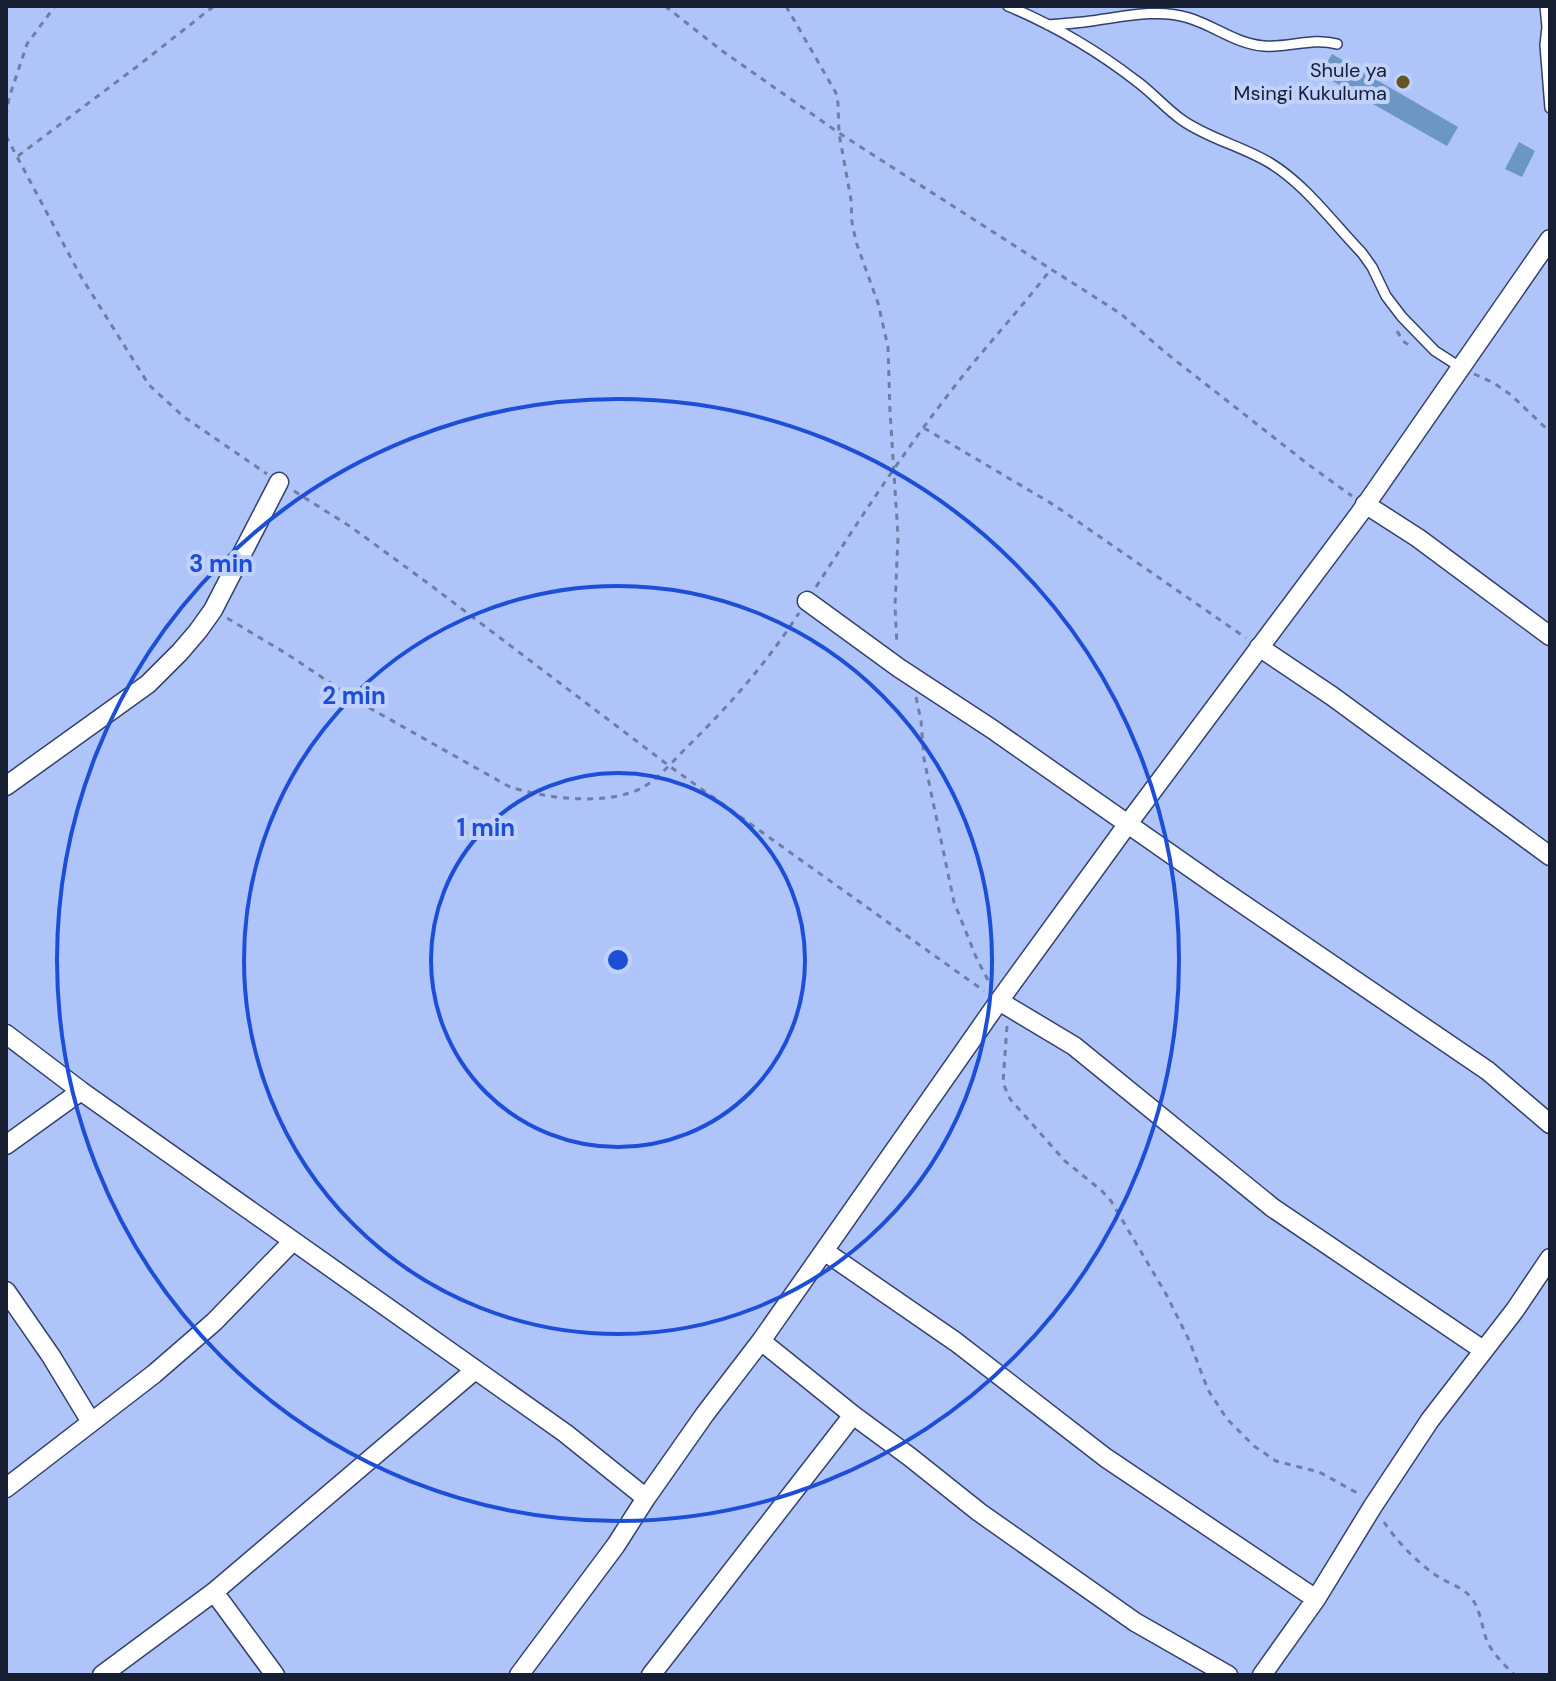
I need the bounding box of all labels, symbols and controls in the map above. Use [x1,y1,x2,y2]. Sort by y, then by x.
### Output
place label: Shule ya Msingi Kukuluma [1234,57,1387,106]
marker: Shule ya Msingi Kukuluma [1394,73,1412,91]
text: 3 min [189,548,253,579]
text: 2 min [322,680,386,711]
text: 1 min [457,812,515,843]
centre of rings [604,946,632,974]

